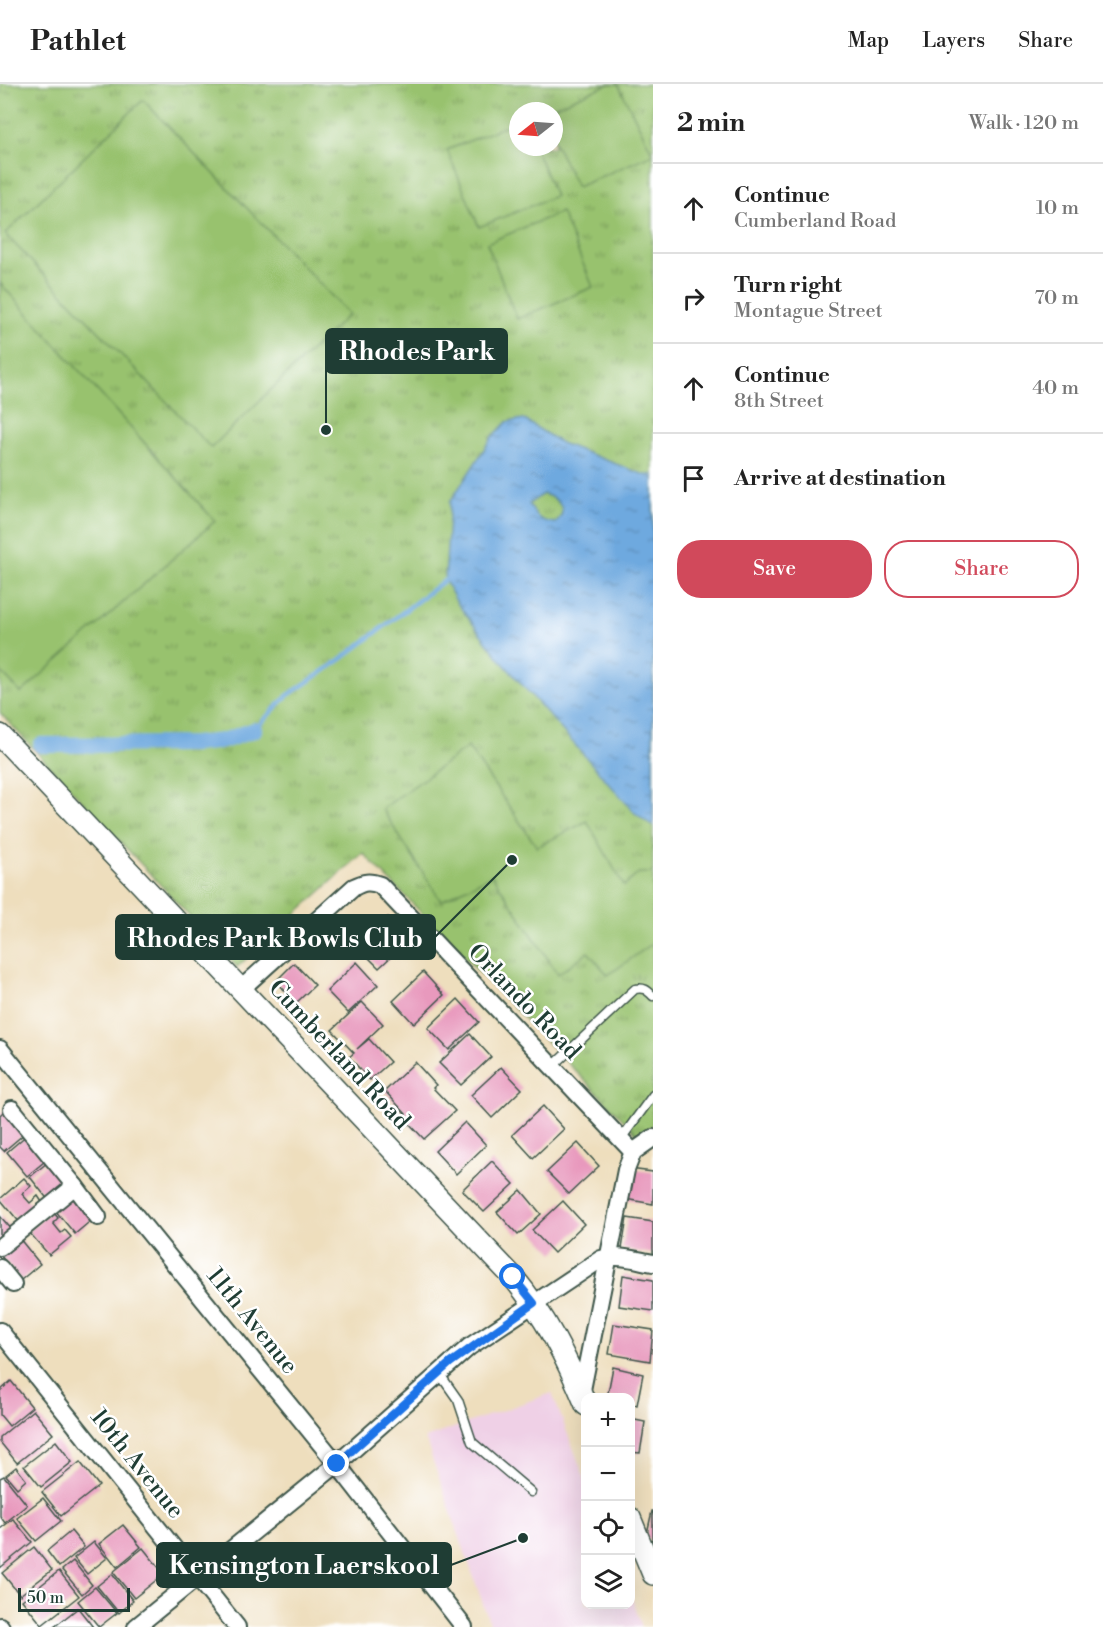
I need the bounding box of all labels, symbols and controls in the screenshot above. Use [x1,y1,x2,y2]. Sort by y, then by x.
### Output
text: Pathlet [30,24,126,59]
text: Map [848,28,889,54]
text: Layers [922,28,985,54]
text: Share [1018,28,1073,54]
north arrow [509,102,563,156]
text: 2 min [677,107,745,139]
text: Walk · 120 m [969,111,1079,136]
text: Continue [734,182,830,209]
icon: ahead [677,192,710,225]
text: 10 m [1036,196,1079,221]
text: Cumberland Road [734,209,896,234]
text: Turn right [734,272,842,299]
icon: right [677,282,710,315]
text: 70 m [1035,286,1079,311]
text: Montague Street [734,299,883,324]
callout: Rhodes Park [326,329,507,373]
text: Rhodes Park [339,336,496,368]
text: Continue [734,362,830,389]
icon: ahead [677,372,710,405]
text: 40 m [1032,376,1079,401]
text: 8th Street [734,389,824,414]
icon: arrive [677,462,710,495]
text: Arrive at destination [734,465,946,492]
button: Save [677,540,872,598]
button: Share [884,540,1079,598]
callout: Rhodes Park Bowls Club [116,915,435,959]
text: Rhodes Park Bowls Club [127,923,423,955]
street label: Orlando Road [461,938,587,1067]
street label: Cumberland Road [262,974,417,1137]
street label: 11th Avenue [200,1262,304,1380]
route start [499,1263,525,1289]
map controls [581,1393,635,1609]
button: + [581,1393,635,1447]
street label: 10th Avenue [84,1403,190,1525]
button: − [581,1447,635,1501]
route end [323,1450,349,1476]
button: locate [581,1501,635,1555]
callout: Kensington Laerskool [157,1543,451,1587]
text: Kensington Laerskool [169,1550,440,1582]
button: layers [581,1555,635,1609]
scale bar [18,1585,130,1612]
text: 50 m [27,1588,64,1608]

